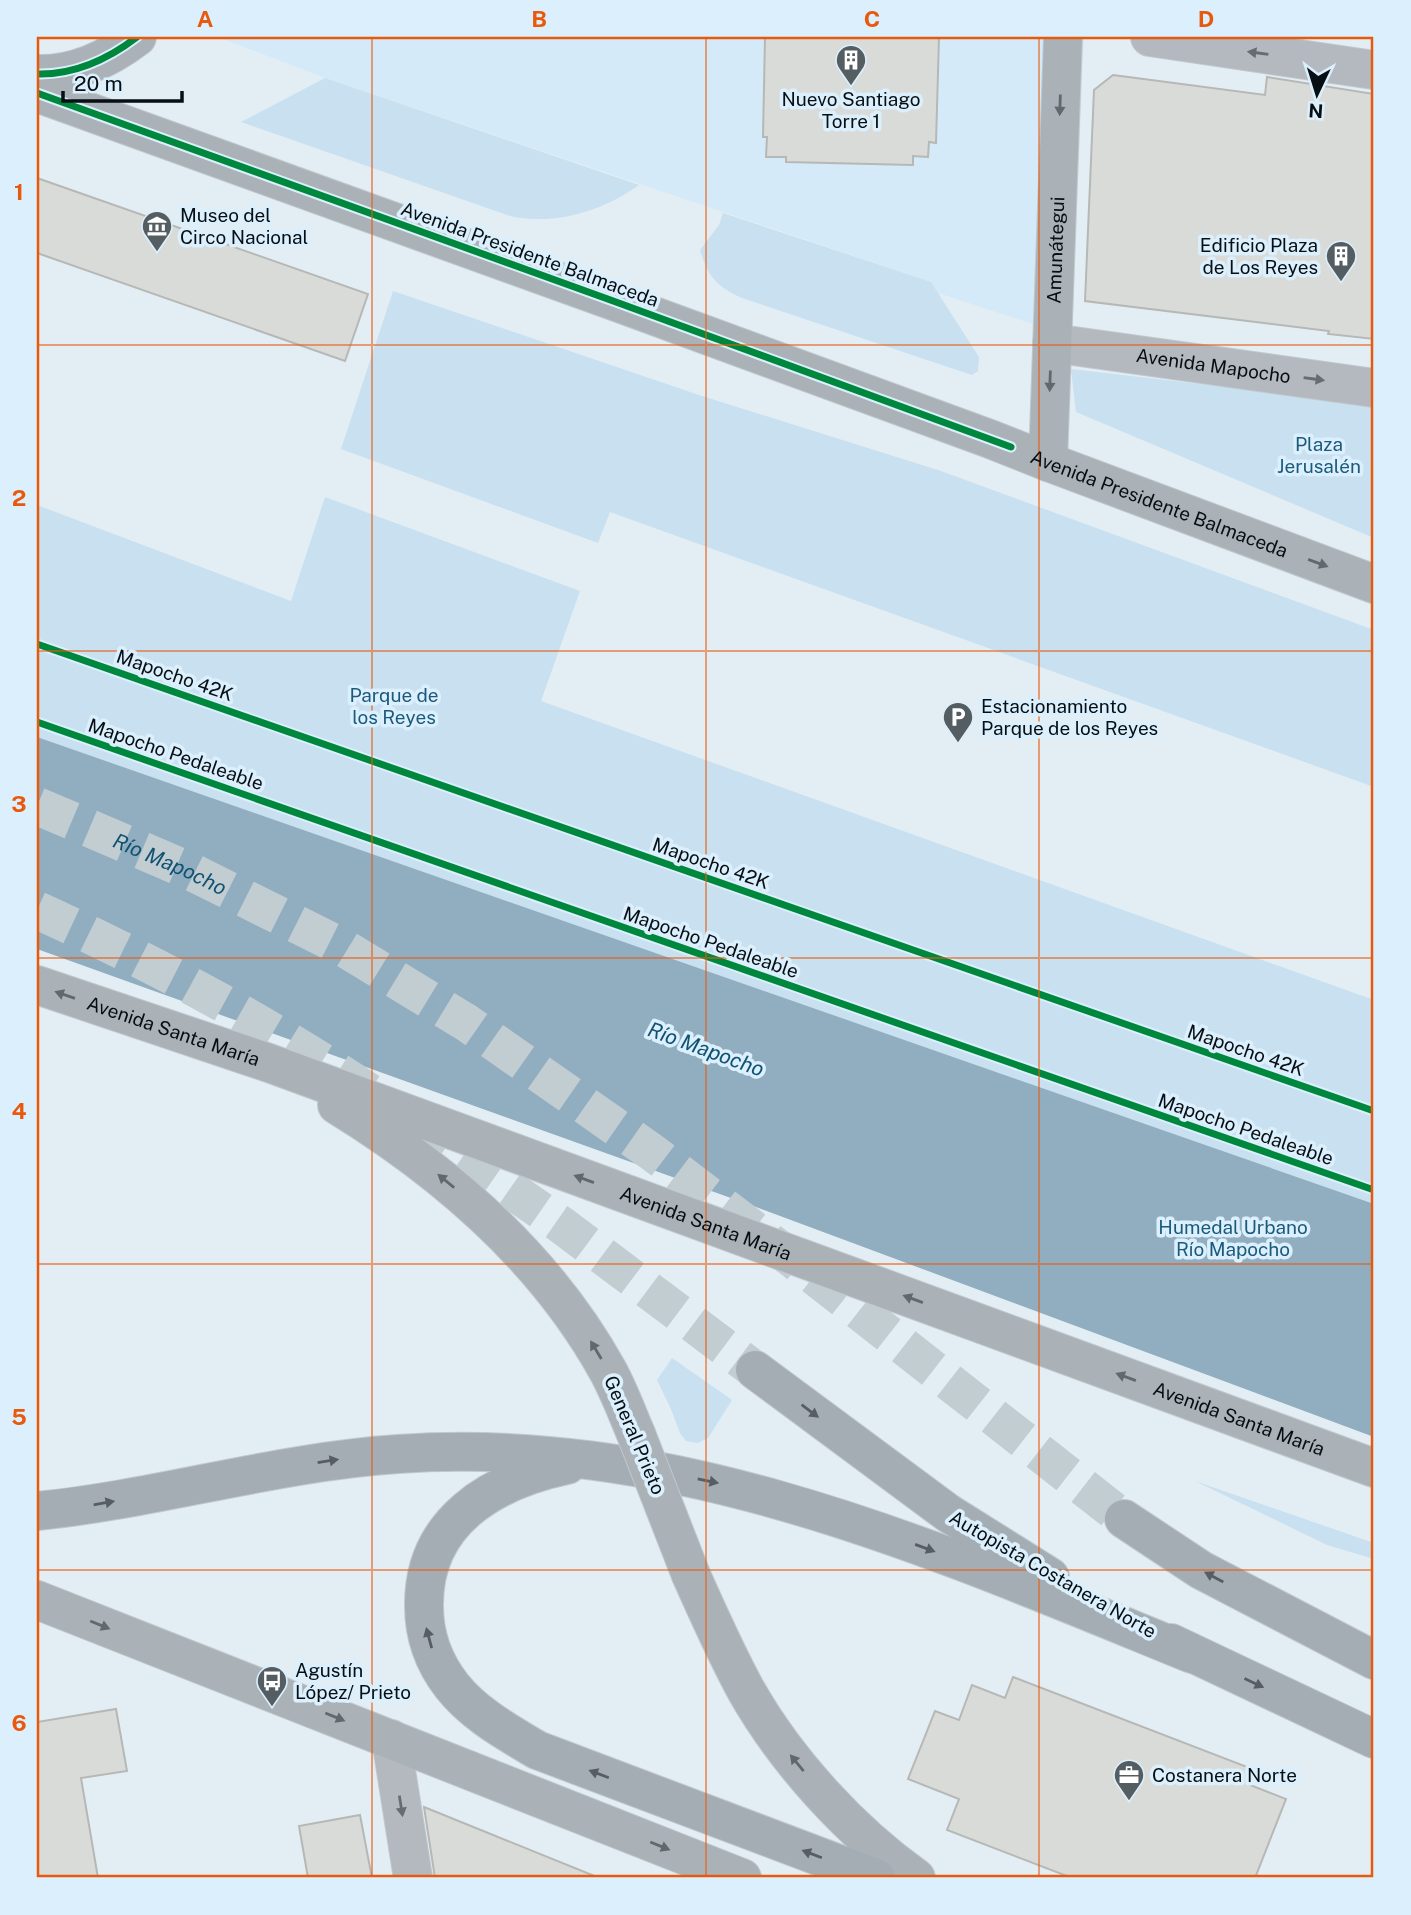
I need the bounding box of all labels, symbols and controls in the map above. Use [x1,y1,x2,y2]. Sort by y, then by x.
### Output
text: A [197,5,214,32]
text: B [531,5,547,32]
text: C [864,5,880,32]
text: D [1198,5,1214,32]
building icon: Nuevo Santiago Torre 1 [834,43,868,87]
one-way arrow [1247,47,1269,58]
scale bar [63,60,182,104]
north arrow [1282,60,1352,130]
text: 20 m [74,71,123,96]
place label: Nuevo Santiago Torre 1 [781,88,921,132]
one-way arrow [1055,94,1066,116]
text: N [1308,99,1324,122]
text: 1 [14,178,24,205]
street label: Amunátegui [1043,196,1068,304]
street label: Avenida Presidente Balmaceda [398,197,662,311]
place label: Museo del Circo Nacional [180,204,308,248]
museum icon: Museo del Circo Nacional [140,209,174,253]
place label: Edificio Plaza de Los Reyes [1200,234,1318,278]
building icon: Edificio Plaza de Los Reyes [1324,239,1358,283]
street label: Avenida Mapocho [1135,344,1292,387]
one-way arrow [1045,371,1056,393]
one-way arrow [1303,374,1325,385]
park label: Plaza Jerusalén [1277,433,1361,477]
street label: Avenida Presidente Balmaceda [1027,445,1291,562]
text: 2 [12,484,26,511]
one-way arrow [1308,558,1329,569]
street label: Mapocho 42K [114,645,236,705]
park label: Parque de los Reyes [349,684,439,728]
place label: Estacionamiento Parque de los Reyes [981,695,1158,739]
parking icon: Estacionamiento Parque de los Reyes [941,700,975,744]
street label: Mapocho Pedaleable [85,714,267,794]
text: 3 [11,790,27,817]
water label: Río Mapocho [110,827,231,900]
street label: Mapocho 42K [650,833,772,893]
street label: Mapocho Pedaleable [620,902,802,982]
one-way arrow [54,989,75,1000]
street label: Avenida Santa María [84,992,263,1070]
water label: Río Mapocho [645,1016,767,1082]
street label: Mapocho 42K [1185,1020,1307,1080]
street label: Mapocho Pedaleable [1155,1089,1337,1169]
text: 4 [11,1097,27,1124]
one-way arrow [573,1173,594,1184]
one-way arrow [437,1174,455,1189]
street label: Avenida Santa María [617,1182,794,1265]
park label: Humedal Urbano Río Mapocho [1158,1216,1308,1260]
one-way arrow [902,1293,923,1304]
one-way arrow [590,1341,602,1360]
street label: General Prieto [600,1372,670,1498]
one-way arrow [1116,1372,1137,1383]
street label: Avenida Santa María [1150,1377,1328,1460]
text: 5 [11,1403,27,1430]
one-way arrow [801,1404,819,1418]
one-way arrow [317,1455,339,1466]
one-way arrow [697,1476,719,1487]
one-way arrow [94,1497,116,1508]
street label: Autopista Costanera Norte [946,1506,1160,1642]
one-way arrow [915,1543,936,1554]
one-way arrow [1204,1571,1224,1583]
one-way arrow [90,1619,111,1630]
one-way arrow [423,1627,434,1649]
place label: Agustín López/ Prieto [295,1659,411,1703]
bus stop icon: Agustín López/ Prieto [255,1664,289,1708]
one-way arrow [1244,1677,1264,1688]
text: 6 [11,1709,27,1736]
one-way arrow [324,1712,345,1723]
one-way arrow [790,1754,805,1771]
office icon: Costanera Norte [1112,1758,1146,1802]
place label: Costanera Norte [1152,1764,1297,1786]
one-way arrow [589,1769,610,1780]
one-way arrow [396,1796,407,1818]
one-way arrow [650,1840,671,1851]
one-way arrow [802,1849,823,1860]

